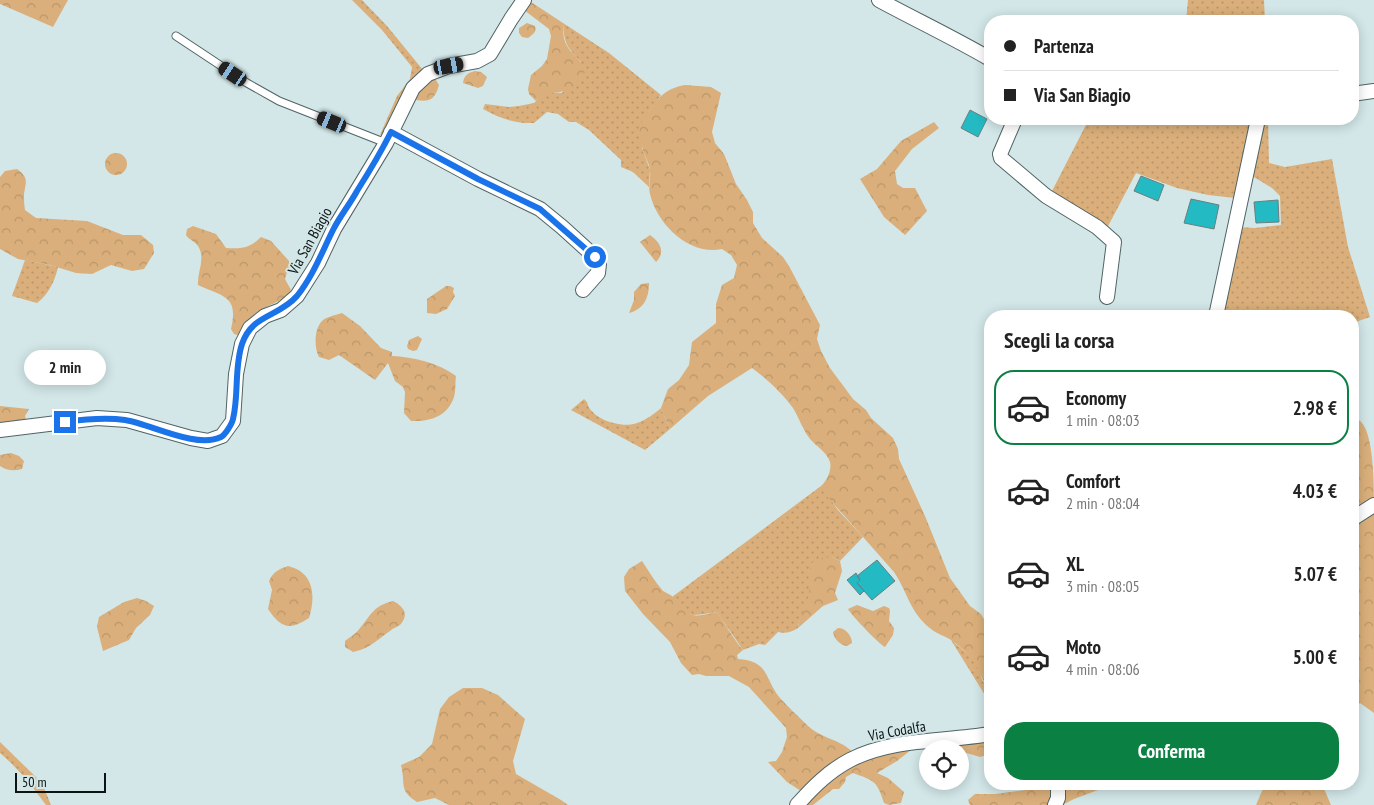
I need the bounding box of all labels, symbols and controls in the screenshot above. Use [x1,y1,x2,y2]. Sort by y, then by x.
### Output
text: Partenza [1034,34,1094,58]
car [432,56,465,76]
car [216,59,249,89]
text: Via San Biagio [1034,83,1131,107]
car [315,109,348,135]
street label: Via San Biagio [283,204,336,279]
route start [584,246,606,268]
text: Scegli la corsa [1004,326,1114,354]
callout: 2 min [24,350,106,384]
text: 2 min [49,357,81,377]
icon: car [1006,385,1051,430]
text: Economy [1066,386,1126,410]
text: 2.98 € [1293,396,1337,420]
text: 1 min · 08:03 [1066,410,1140,430]
route end [54,411,76,433]
icon: car [1006,468,1051,513]
text: Comfort [1066,469,1120,493]
text: 4.03 € [1293,479,1337,503]
text: 2 min · 08:04 [1066,493,1140,513]
icon: car [1006,551,1051,596]
text: XL [1066,552,1084,576]
text: 5.07 € [1294,562,1337,586]
text: 3 min · 08:05 [1066,576,1140,596]
icon: car [1006,634,1051,679]
text: Moto [1066,635,1101,659]
text: 5.00 € [1293,645,1337,669]
text: 4 min · 08:06 [1066,659,1140,679]
street label: Via Codalfa [866,716,927,745]
button: Conferma [1004,722,1339,780]
map controls [919,740,969,790]
button: locate [919,740,969,790]
scale bar [15,770,106,793]
text: 50 m [22,773,47,791]

